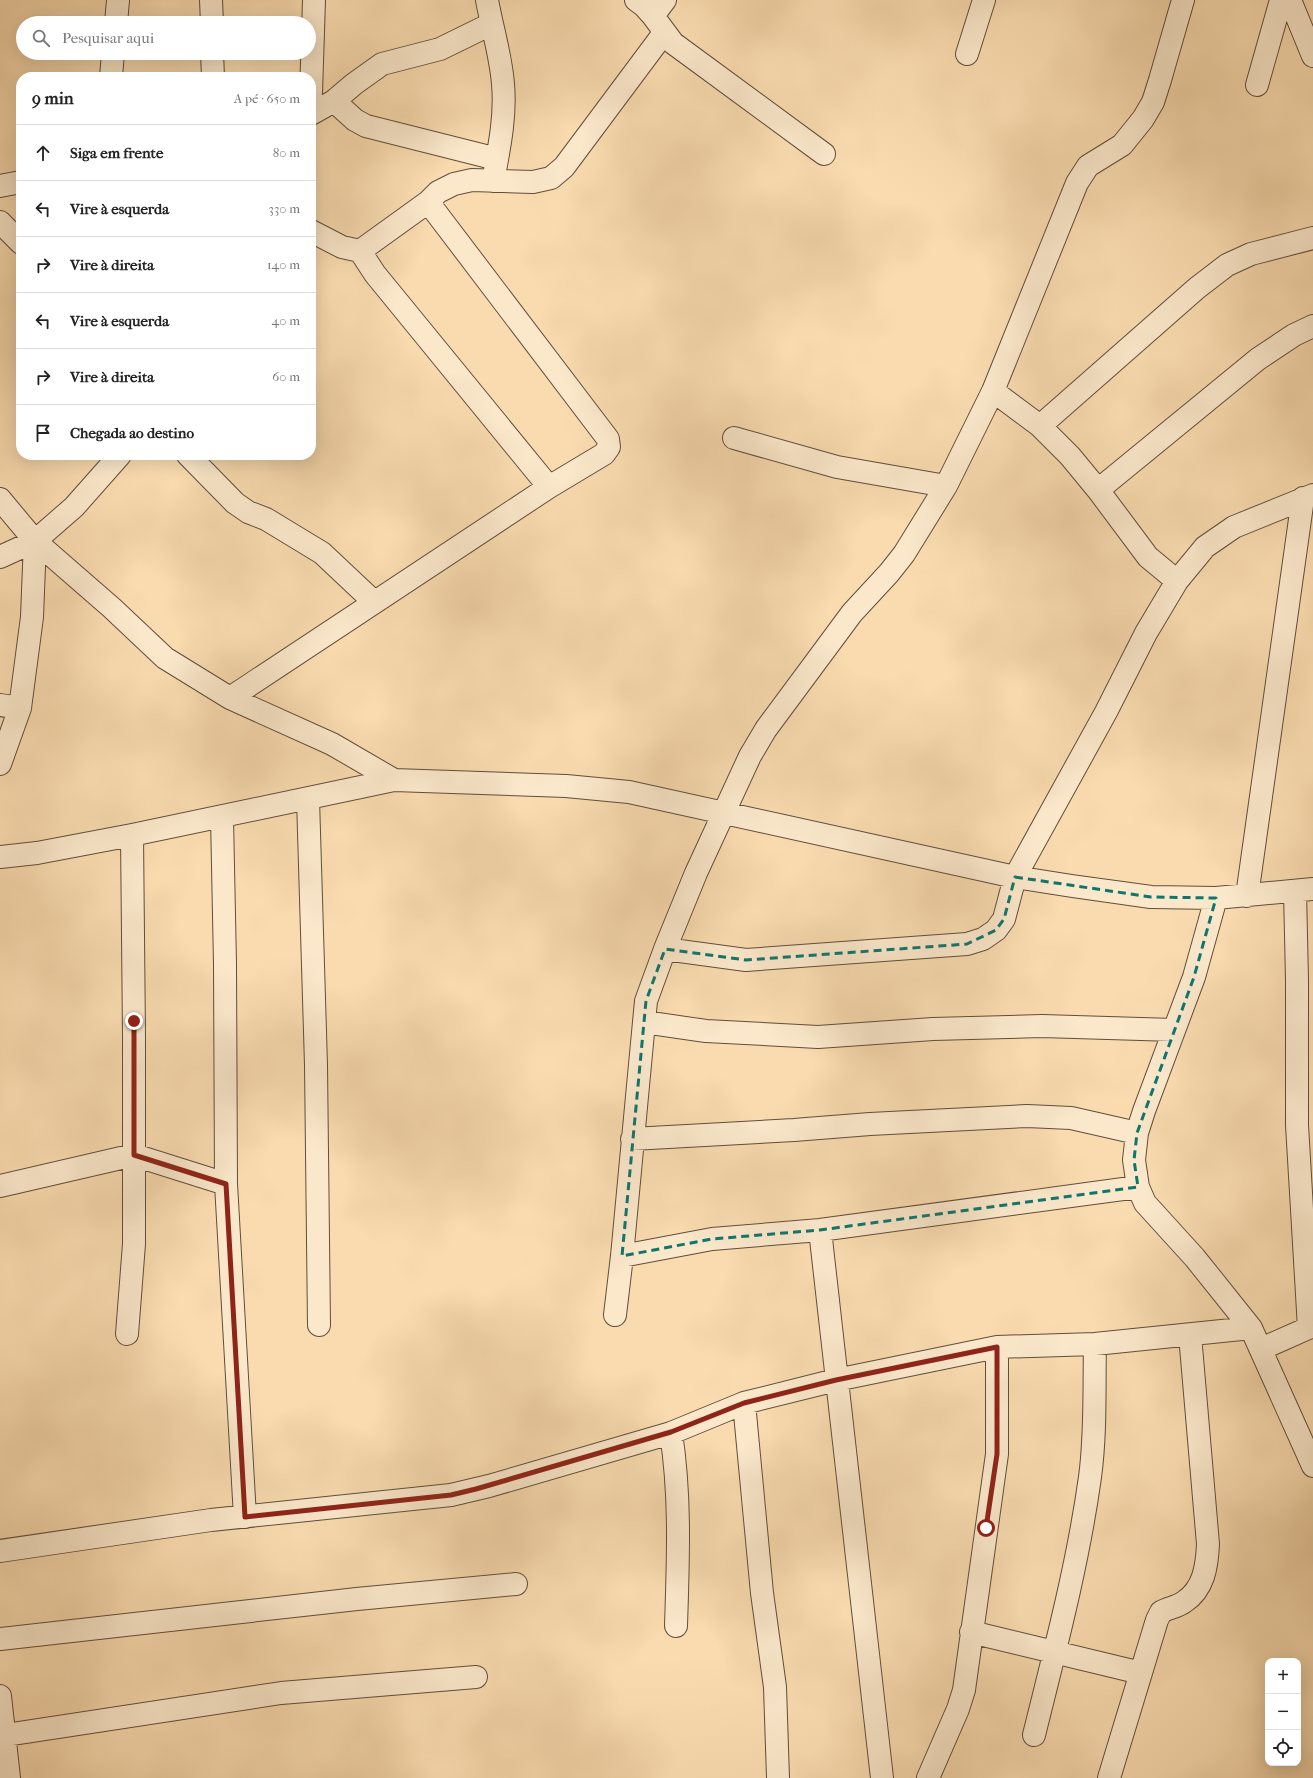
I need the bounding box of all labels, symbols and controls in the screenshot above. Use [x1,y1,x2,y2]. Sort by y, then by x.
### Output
search box [16,16,316,60]
icon: search [30,27,52,49]
text: Pesquisar aqui [62,29,154,47]
text: 9 min [32,88,74,108]
text: A pé · 650 m [234,91,300,106]
icon: ahead [32,142,54,164]
text: Siga em frente [70,144,163,162]
text: 80 m [273,145,300,160]
icon: left [32,198,54,220]
text: Vire à esquerda [70,200,169,218]
text: 330 m [269,201,300,216]
icon: right [32,254,54,276]
text: Vire à direita [70,256,154,274]
text: 140 m [267,257,300,272]
icon: left [32,310,54,332]
text: Vire à esquerda [70,312,169,330]
text: 40 m [272,313,300,328]
icon: right [32,366,54,388]
text: Vire à direita [70,368,154,386]
text: 60 m [272,369,300,384]
icon: arrive [32,422,54,444]
text: Chegada ao destino [70,424,194,442]
route end [125,1012,143,1030]
route start [977,1519,995,1537]
map controls [1265,1658,1301,1766]
button: + [1265,1658,1301,1694]
button: − [1265,1694,1301,1730]
button: locate [1265,1730,1301,1766]

